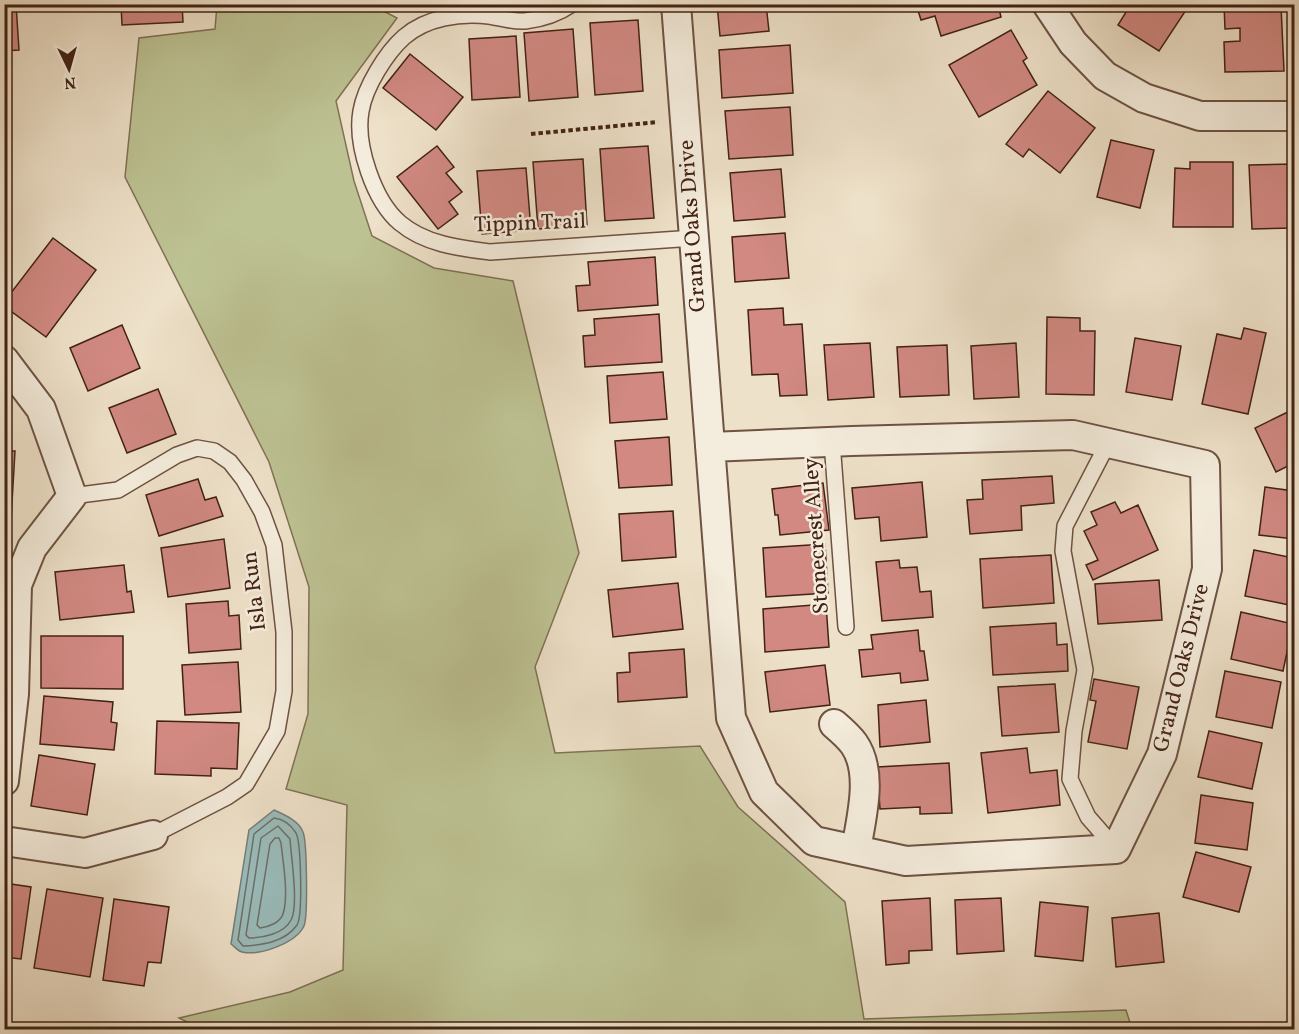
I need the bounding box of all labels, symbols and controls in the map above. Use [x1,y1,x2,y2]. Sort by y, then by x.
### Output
north arrow [39,39,99,99]
text: N [63,70,77,93]
street label: Grand Oaks Drive [672,139,714,313]
street label: Tippin Trail [473,207,587,241]
street label: Stonecrest Alley [796,457,838,615]
street label: Isla Run [235,550,275,632]
street label: Grand Oaks Drive [1146,580,1218,756]

